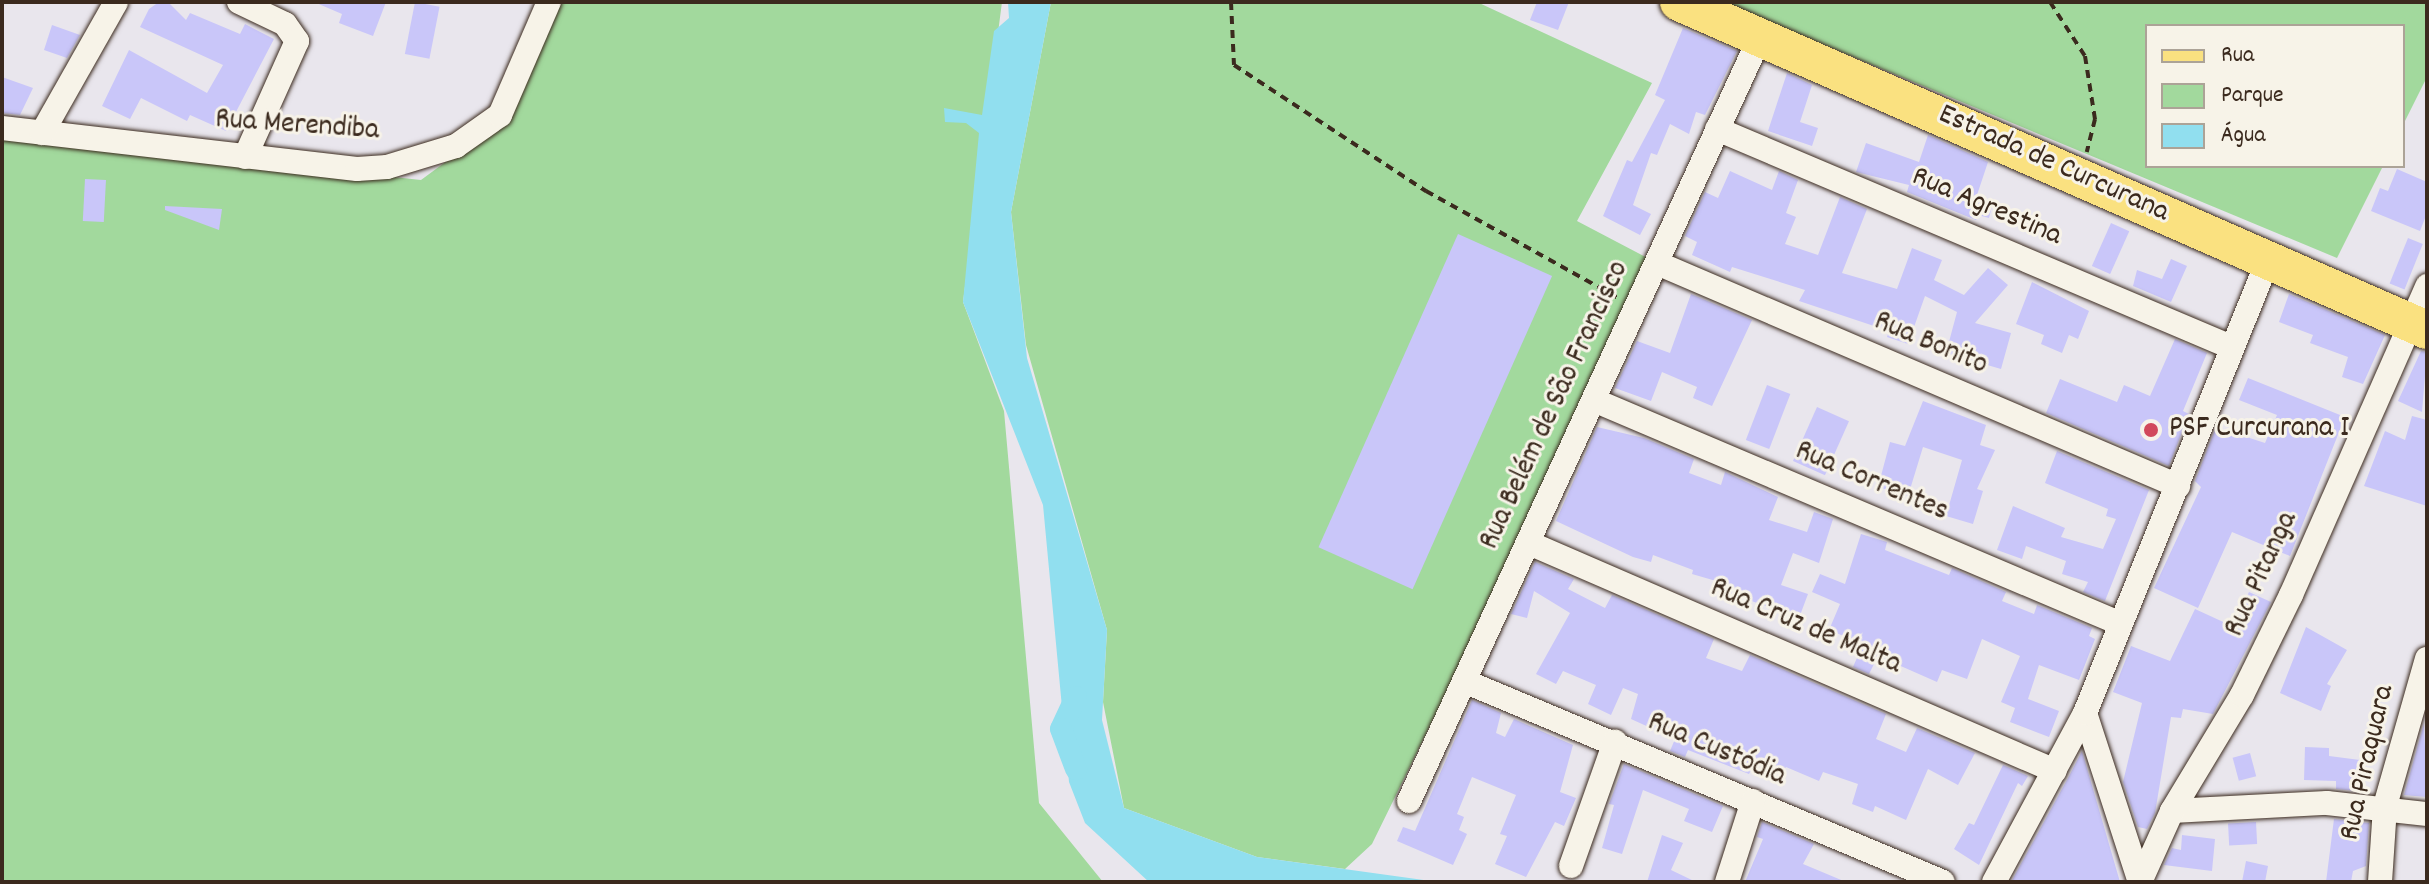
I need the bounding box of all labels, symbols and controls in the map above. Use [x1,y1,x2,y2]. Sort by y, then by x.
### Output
legend [2145,24,2405,168]
text: Rua [2221,39,2254,73]
text: Parque [2221,79,2284,113]
street label: Estrada de Curcurana [1932,98,2174,232]
street label: Rua Merendiba [214,103,380,151]
text: Água [2221,119,2266,153]
street label: Rua Agrestina [1906,160,2066,256]
street label: Rua Belém de São Francisco [1473,256,1639,556]
street label: Rua Bonito [1868,305,1992,385]
place label: PSF Curcurana I [2169,412,2349,448]
marker: PSF Curcurana I [2140,419,2162,441]
street label: Rua Correntes [1789,435,1953,531]
street label: Rua Pitanga [2218,507,2308,643]
street label: Rua Cruz de Malta [1704,572,1906,684]
street label: Rua Piraquara [2334,682,2404,844]
street label: Rua Custódia [1641,706,1791,796]

